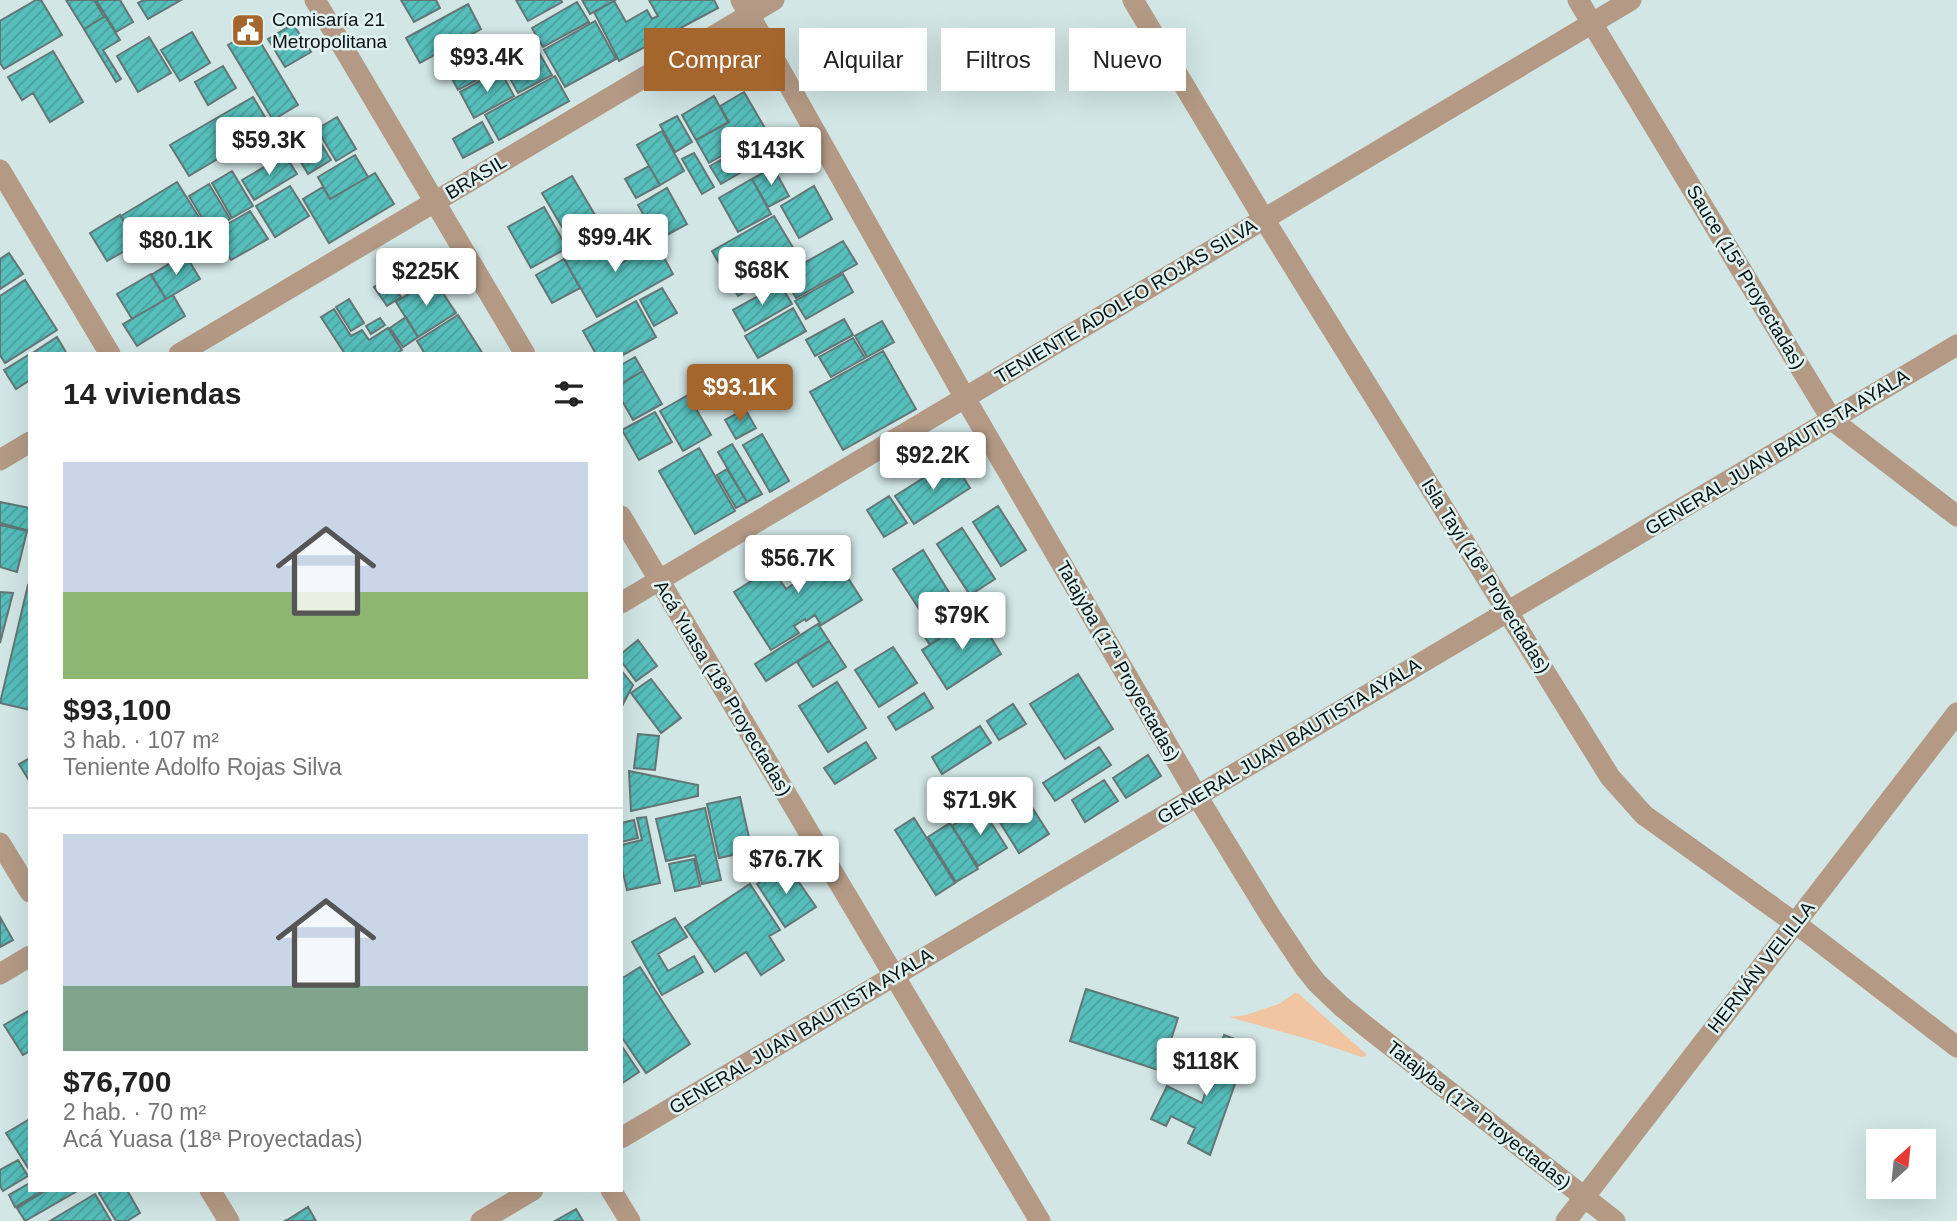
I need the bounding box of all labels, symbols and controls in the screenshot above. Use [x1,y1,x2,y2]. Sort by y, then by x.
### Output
place label: Comisaría 21 Metropolitana [272,9,388,52]
public building icon: Comisaría 21 Metropolitana [229,11,267,49]
chip: Comprar [644,28,785,91]
chip: Alquilar [799,28,927,91]
chip: Filtros [941,28,1055,91]
chip: Nuevo [1069,28,1186,91]
pin: $93.4K [430,34,544,94]
text: $93.4K [450,44,524,70]
pin: $59.3K [212,118,326,177]
text: $59.3K [232,127,306,153]
pin: $143K [722,128,820,187]
text: $143K [737,137,805,163]
street label: BRASIL [442,151,510,203]
street label: Sauce (15ª Proyectadas) [1683,181,1809,373]
street label: TENIENTE ADOLFO ROJAS SILVA [991,214,1261,388]
pin: $99.4K [558,215,672,274]
pin: $80.1K [119,218,233,277]
text: $99.4K [578,224,652,250]
text: $80.1K [139,227,213,253]
pin: $68K [721,247,803,307]
pin: $225K [377,248,475,308]
text: $68K [735,257,789,283]
text: $225K [392,258,460,284]
pin: $93.1K [683,364,797,424]
street label: GENERAL JUAN BAUTISTA AYALA [1642,365,1913,539]
text: $93.1K [703,374,777,400]
icon: filters [550,375,588,413]
text: 14 viviendas [63,377,241,410]
pin: $92.2K [876,433,990,492]
text: $92.2K [896,442,970,468]
street label: Isla Tayi (16ª Proyectadas) [1417,475,1555,677]
icon: home [263,508,389,634]
pin: $56.7K [741,536,855,595]
text: $56.7K [761,545,835,571]
street label: Tatajyba (17ª Proyectadas) [1052,557,1184,765]
street label: Acá Yuasa (18ª Proyectadas) [650,577,796,799]
pin: $79K [921,592,1003,652]
text: $79K [935,602,989,628]
street label: GENERAL JUAN BAUTISTA AYALA [1154,654,1425,828]
text: $93,100 [63,693,171,726]
text: 3 hab. · 107 m² [63,727,219,753]
text: Teniente Adolfo Rojas Silva [63,754,342,780]
pin: $71.9K [923,778,1037,837]
text: $71.9K [943,787,1017,813]
pin: $76.7K [729,836,843,896]
text: $76.7K [749,846,823,872]
icon: home [263,880,389,1006]
street label: HERNÁN VELILLA [1703,897,1819,1037]
street label: GENERAL JUAN BAUTISTA AYALA [666,944,937,1118]
street label: Tatajyba (17ª Proyectadas) [1383,1037,1575,1193]
pin: $118K [1157,1038,1255,1098]
text: $118K [1173,1048,1239,1074]
text: $76,700 [63,1065,171,1098]
text: 2 hab. · 70 m² [63,1099,206,1125]
text: Acá Yuasa (18ª Proyectadas) [63,1126,363,1152]
north arrow [1866,1129,1936,1199]
map controls [1866,1129,1936,1199]

